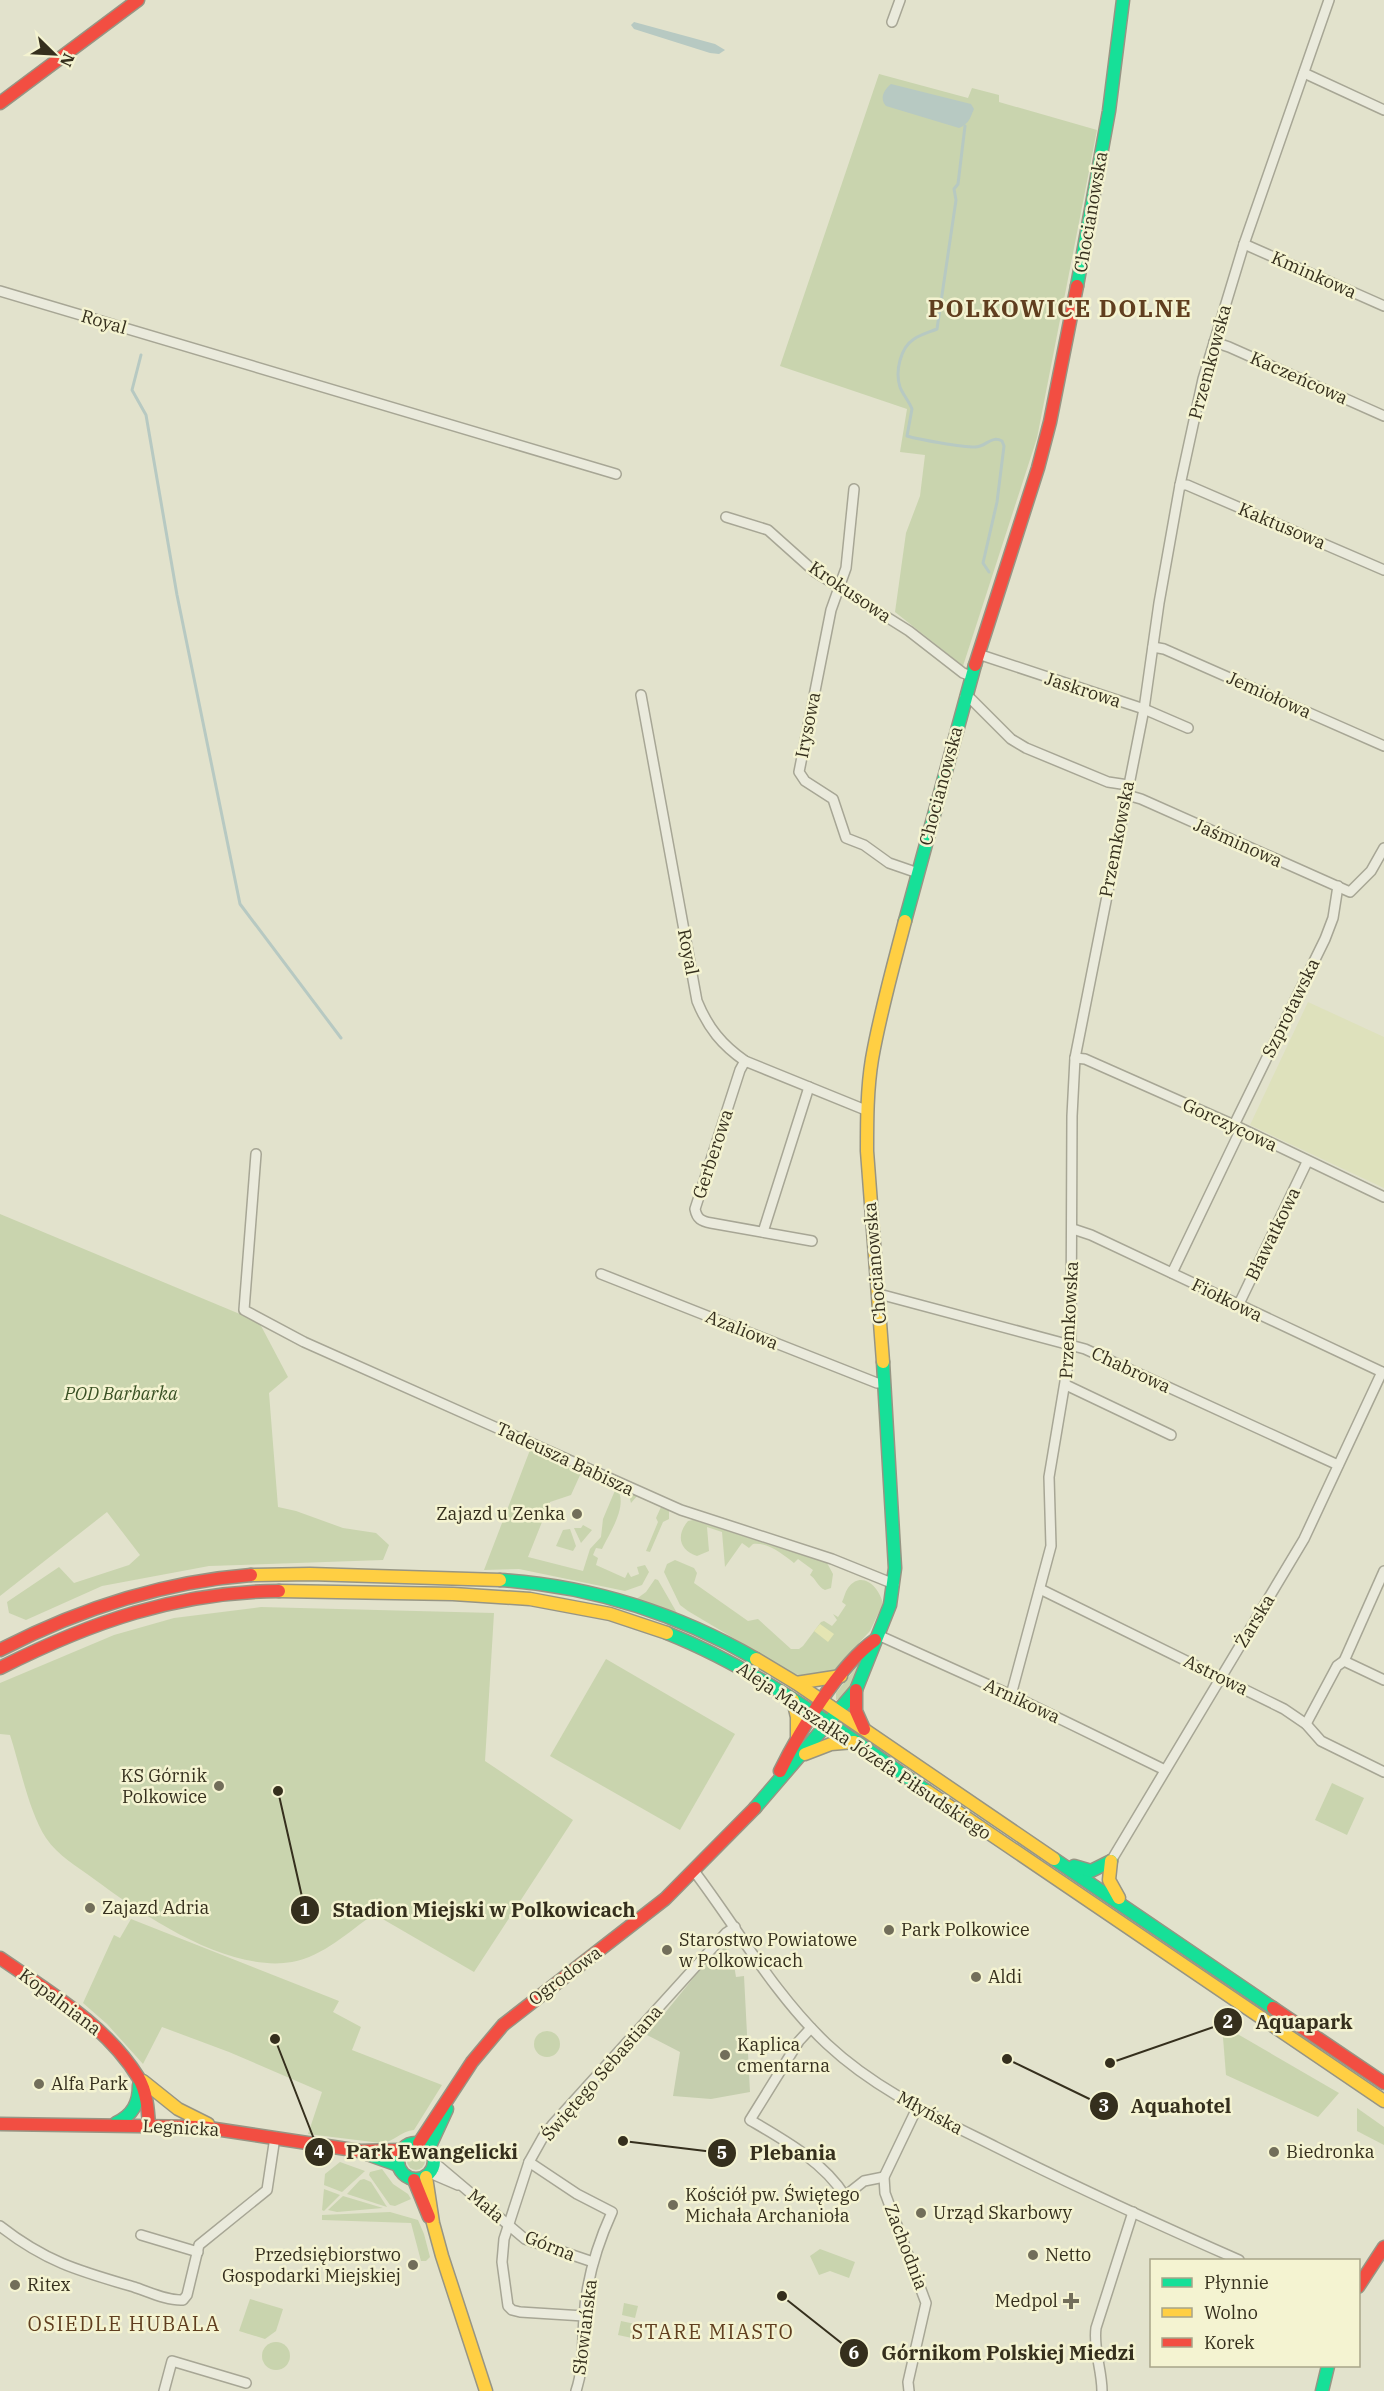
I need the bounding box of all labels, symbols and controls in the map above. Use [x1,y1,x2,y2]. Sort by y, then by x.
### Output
north arrow [24,24,84,84]
text: N [56,50,79,70]
street label: Chocianowska [1069,149,1113,274]
street label: Kminkowa [1268,246,1361,304]
district label: POLKOWICE DOLNE [928,292,1192,324]
street label: Przemkowska [1183,302,1236,422]
street label: Royal [79,304,130,339]
street label: Kaczeńcowa [1247,346,1352,409]
street label: Kaktusowa [1235,497,1329,554]
street label: Krokusowa [805,556,896,628]
street label: Jaskrowa [1042,666,1124,713]
street label: Jemiołowa [1223,666,1315,723]
street label: Irysowa [790,690,825,760]
street label: Chocianowska [914,724,968,848]
street label: Przemkowska [1094,779,1139,899]
street label: Jaśminowa [1190,813,1286,872]
street label: Royal [673,927,704,977]
street label: Szprotawska [1257,954,1325,1061]
street label: Gorczycowa [1179,1093,1281,1157]
street label: Gerberowa [687,1106,738,1202]
street label: Bławatkowa [1240,1183,1305,1284]
street label: Chocianowska [858,1201,891,1325]
street label: Przemkowska [1054,1260,1083,1380]
street label: Fiołkowa [1188,1273,1267,1327]
street label: Azaliowa [702,1305,782,1355]
street label: Chabrowa [1088,1341,1175,1398]
park label: POD Barbarka [63,1382,178,1405]
street label: Tadeusza Babisza [493,1416,638,1501]
place label: Zajazd u Zenka [436,1502,565,1525]
marker: Zajazd u Zenka [570,1507,584,1521]
street label: Żarska [1230,1590,1280,1652]
street label: Astrowa [1180,1649,1252,1700]
street label: Aleja Marszałka Józefa Piłsudskiego [733,1657,996,1845]
street label: Arnikowa [980,1673,1064,1728]
place label: KS Górnik Polkowice [121,1764,207,1808]
marker: KS Górnik Polkowice [212,1779,226,1793]
callout: Stadion Miejski w Polkowicach [290,1891,647,1929]
place label: Zajazd Adria [102,1896,210,1919]
text: Stadion Miejski w Polkowicach [332,1896,636,1923]
text: 1 [300,1898,311,1921]
marker: Zajazd Adria [83,1901,97,1915]
place label: Park Polkowice [901,1918,1030,1941]
marker: Park Polkowice [882,1923,896,1937]
place label: Starostwo Powiatowe w Polkowicach [679,1928,857,1972]
street label: Ogrodowa [524,1941,606,2011]
marker: Starostwo Powiatowe w Polkowicach [660,1943,674,1957]
street label: Kopalniana [15,1963,106,2040]
place label: Aldi [988,1965,1023,1988]
marker: Aldi [969,1970,983,1984]
street label: Świętego Sebastiana [536,2000,667,2145]
callout: Aquapark [1213,2003,1364,2041]
text: Aquapark [1255,2008,1353,2035]
text: 2 [1223,2010,1233,2033]
place label: Kaplica cmentarna [737,2033,830,2077]
marker: Kaplica cmentarna [718,2048,732,2062]
place label: Alfa Park [51,2072,129,2095]
marker: Alfa Park [32,2077,46,2091]
street label: Młyńska [893,2086,967,2140]
callout: Aquahotel [1089,2087,1244,2125]
text: Aquahotel [1131,2092,1231,2119]
text: 3 [1099,2094,1109,2117]
street label: Legnicka [142,2114,220,2141]
callout: Park Ewangelicki [304,2133,530,2171]
callout: Plebania [707,2134,848,2172]
text: Park Ewangelicki [346,2138,518,2165]
text: Plebania [750,2139,836,2166]
text: 4 [314,2140,325,2163]
place label: Biedronka [1286,2140,1375,2163]
text: 5 [717,2141,727,2164]
marker: Biedronka [1267,2145,1281,2159]
place label: Kościół pw. Świętego Michała Archanioła [685,2183,860,2227]
street label: Mała [463,2184,510,2228]
marker: Kościół pw. Świętego Michała Archanioła [666,2198,680,2212]
street label: Zachodnia [880,2201,933,2293]
place label: Urząd Skarbowy [933,2201,1072,2224]
marker: Urząd Skarbowy [914,2206,928,2220]
street label: Górna [522,2225,579,2266]
place label: Przedsiębiorstwo Gospodarki Miejskiej [222,2243,401,2287]
place label: Netto [1045,2243,1091,2266]
marker: Netto [1026,2248,1040,2262]
marker: Przedsiębiorstwo Gospodarki Miejskiej [406,2258,420,2272]
legend [1150,2259,1360,2367]
text: Płynnie [1204,2271,1269,2294]
place label: Ritex [27,2273,71,2296]
marker: Ritex [8,2278,22,2292]
street label: Słowiańska [567,2278,602,2376]
place label: Medpol [995,2289,1058,2312]
marker: Medpol [1062,2292,1080,2310]
text: Wolno [1204,2301,1258,2324]
district label: OSIEDLE HUBALA [27,2310,221,2337]
district label: STARE MIASTO [632,2318,794,2345]
text: Korek [1204,2331,1255,2354]
callout: Górnikom Polskiej Miedzi [839,2334,1146,2372]
text: Górnikom Polskiej Miedzi [881,2339,1135,2366]
text: 6 [849,2341,860,2364]

